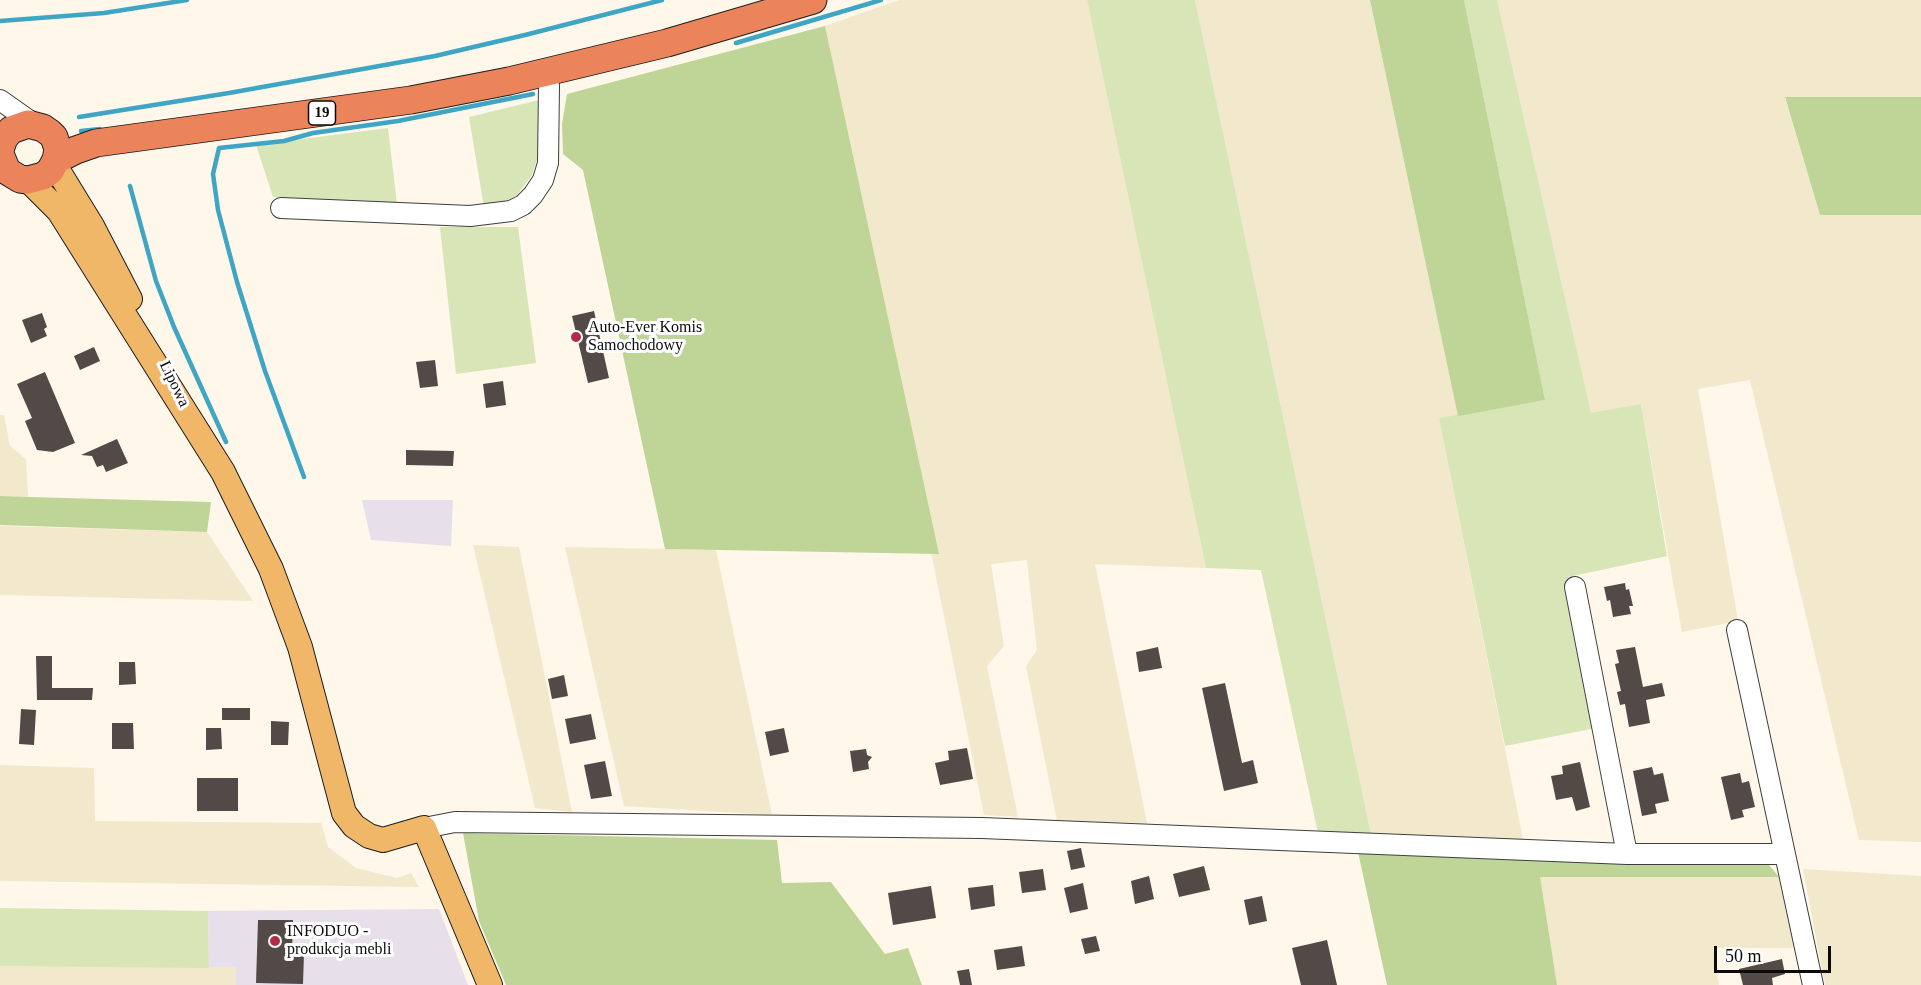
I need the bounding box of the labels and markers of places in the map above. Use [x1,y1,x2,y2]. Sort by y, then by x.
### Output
place label: Auto-Ever Komis Samochodowy [588,318,702,356]
marker: Auto-Ever Komis Samochodowy [569,330,583,344]
place label: INFODUO - produkcja mebli [287,922,391,960]
marker: INFODUO - produkcja mebli [268,934,282,948]

